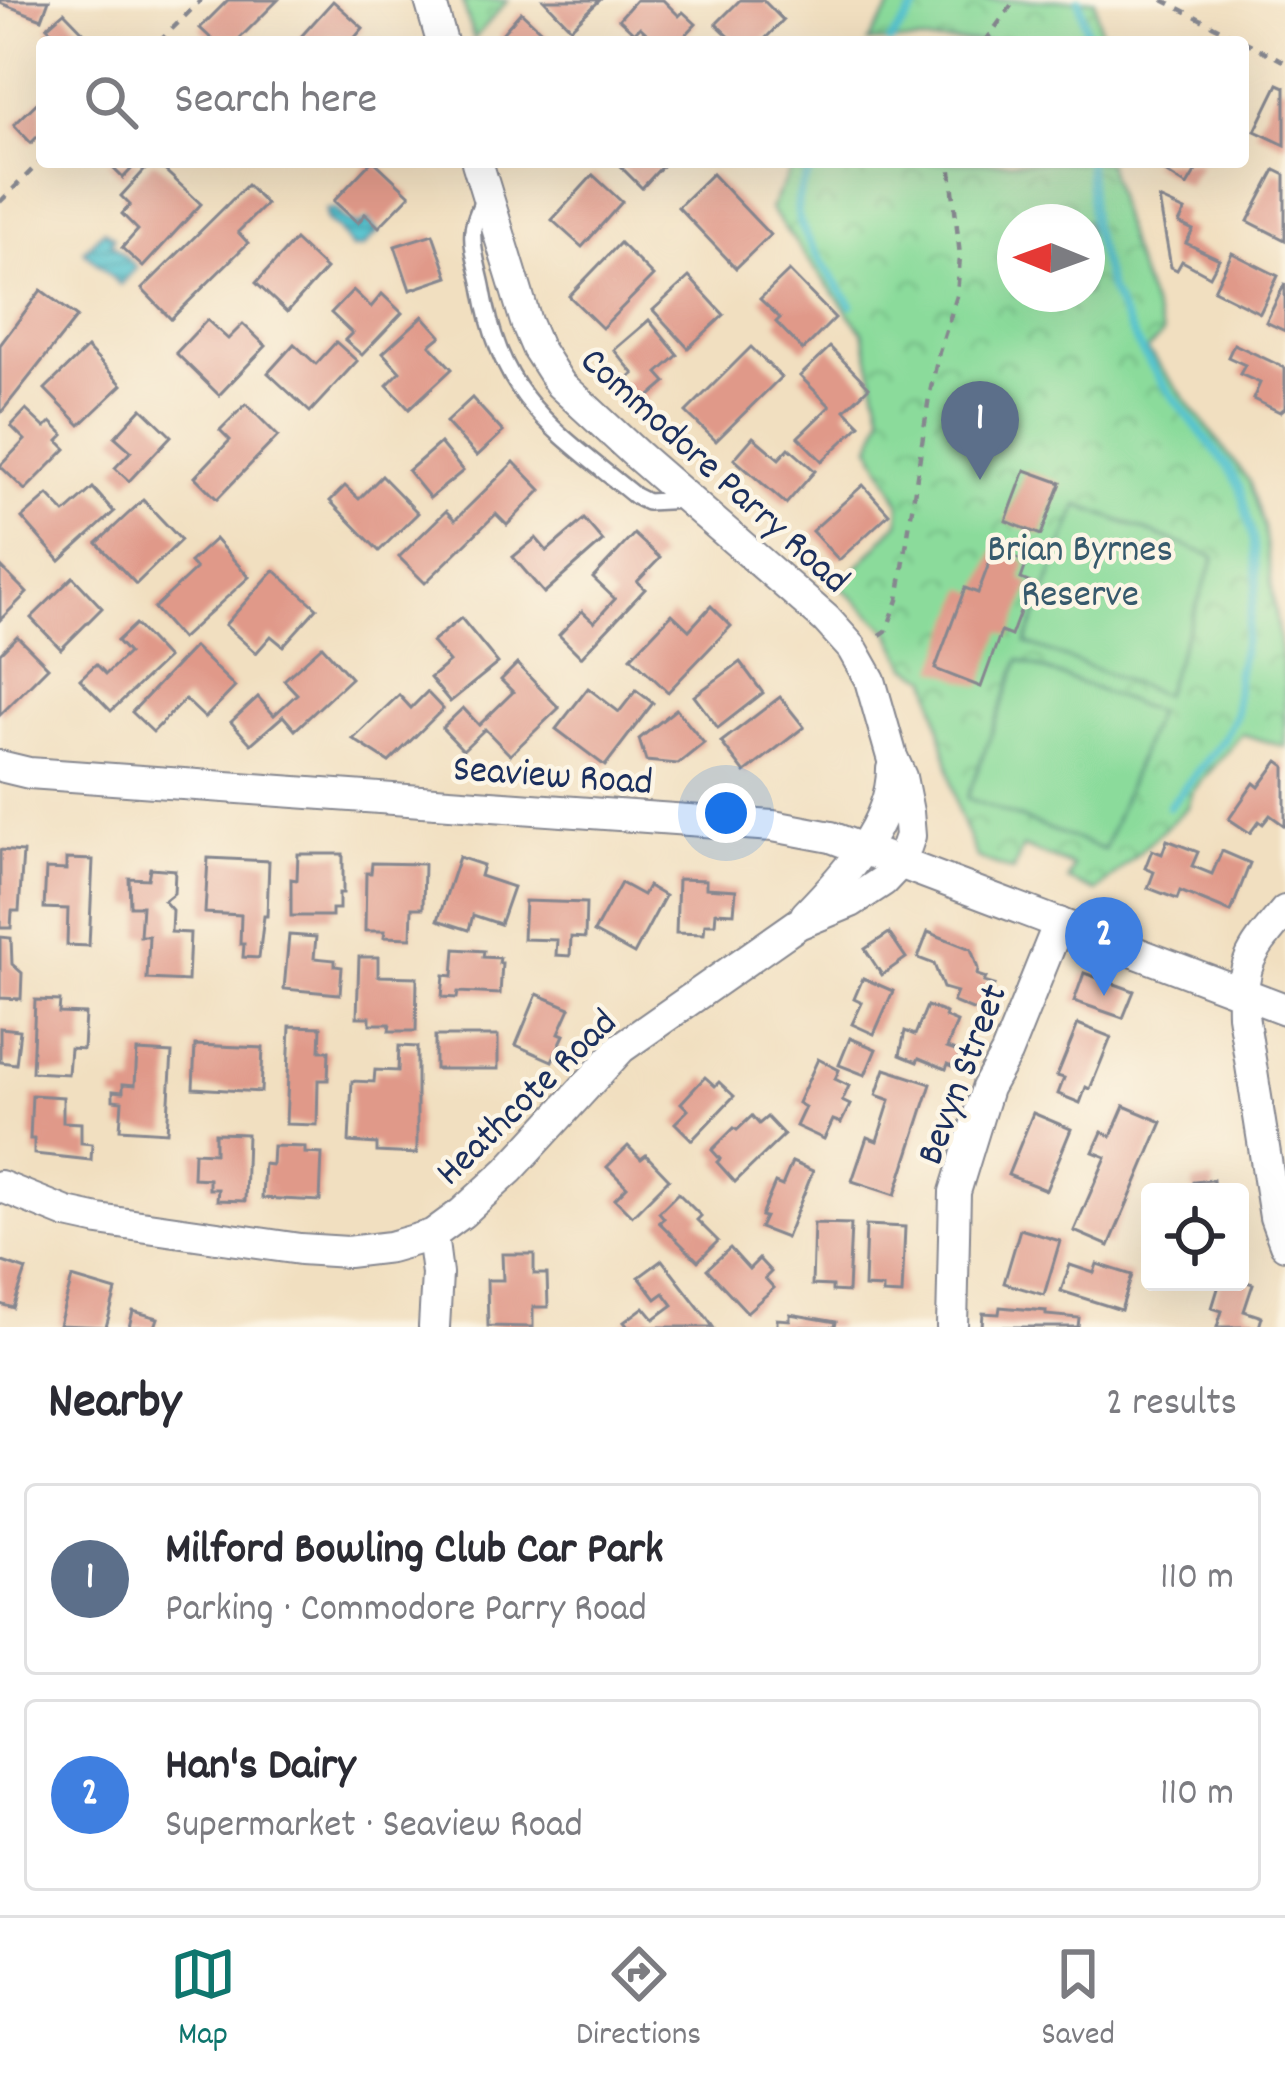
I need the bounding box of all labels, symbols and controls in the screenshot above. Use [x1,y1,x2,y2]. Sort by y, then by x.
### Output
search box [36,36,1249,168]
icon: search [78,69,144,135]
text: Search here [174,70,377,134]
north arrow [997,204,1105,312]
street label: Commodore Parry Road [566,337,860,609]
pin: 1 [941,381,1019,480]
park label: Brian Byrnes Reserve [987,525,1173,625]
street label: Seaview Road [451,744,654,813]
your location [696,783,756,843]
pin: 2 [1065,897,1143,996]
street label: Bevyn Street [905,977,1025,1174]
street label: Heathcote Road [425,999,632,1201]
map controls [1141,1183,1249,1291]
button: locate [1141,1183,1249,1291]
text: Nearby [48,1369,181,1441]
text: 2 results [1106,1378,1237,1433]
text: Milford Bowling Club Car Park [165,1520,664,1584]
text: 1 [86,1552,94,1607]
text: 110 m [1160,1552,1234,1607]
text: Parking · Commodore Parry Road [165,1584,647,1639]
text: Han's Dairy [165,1736,356,1800]
text: 2 [81,1768,99,1823]
text: 110 m [1160,1768,1234,1823]
text: Supermarket · Seaview Road [165,1800,583,1855]
tab: Map [170,1941,236,2060]
tab: Directions [576,1941,701,2060]
tab: Saved [1041,1941,1115,2060]

